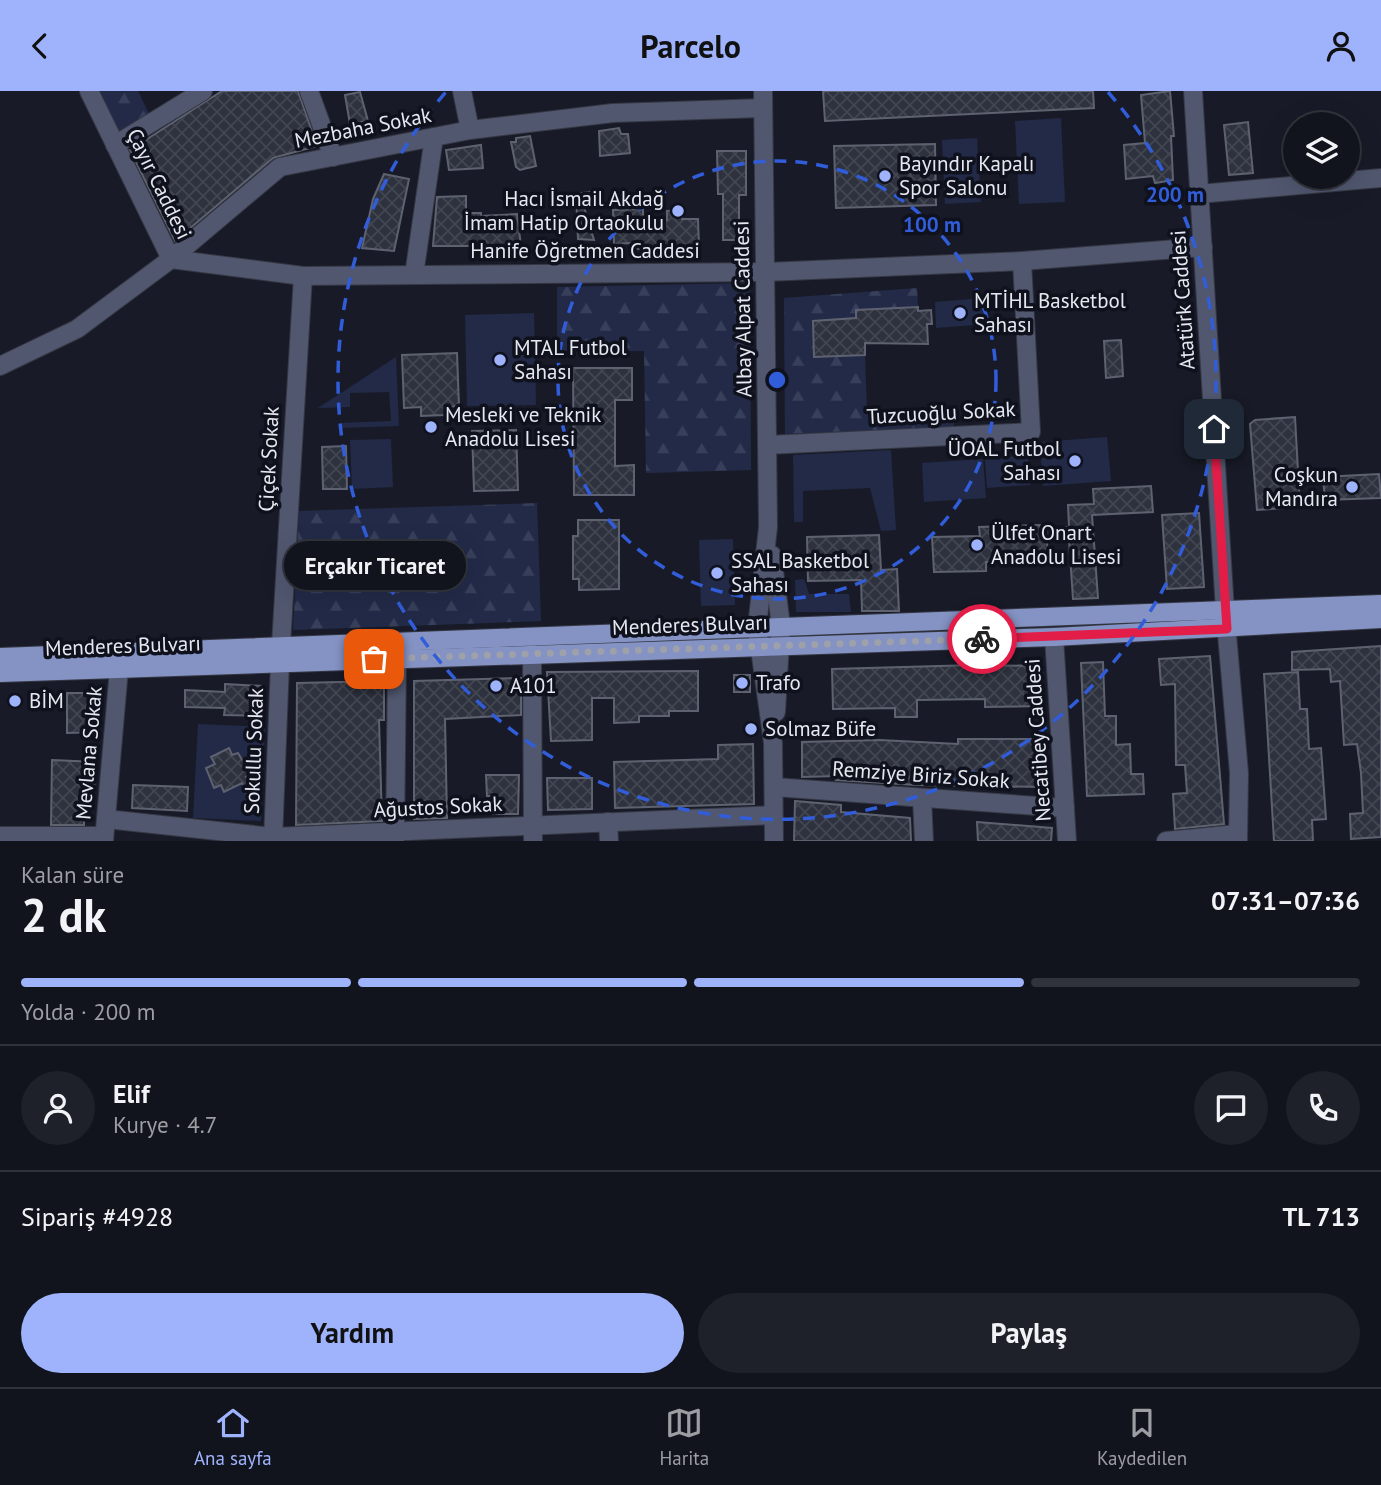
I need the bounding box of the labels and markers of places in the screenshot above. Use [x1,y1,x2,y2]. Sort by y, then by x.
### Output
place label: Bayındır Kapalı Spor Salonu [899,150,1034,201]
marker: Bayındır Kapalı Spor Salonu [877,168,893,184]
place label: Hacı İsmail Akdağ İmam Hatip Ortaokulu [464,185,664,236]
marker: Hacı İsmail Akdağ İmam Hatip Ortaokulu [670,203,686,219]
place label: MTİHL Basketbol Sahası [974,287,1126,338]
marker: MTİHL Basketbol Sahası [952,305,968,321]
place label: MTAL Futbol Sahası [514,334,627,385]
marker: MTAL Futbol Sahası [492,352,508,368]
centre of rings [765,368,789,392]
pin [1184,399,1244,459]
place label: Mesleki ve Teknik Anadolu Lisesi [445,401,601,452]
marker: Mesleki ve Teknik Anadolu Lisesi [423,419,439,435]
place label: ÜOAL Futbol Sahası [948,435,1061,486]
marker: ÜOAL Futbol Sahası [1067,453,1083,469]
place label: Coşkun Mandıra [1265,461,1338,512]
marker: Coşkun Mandıra [1344,479,1360,495]
place label: Ülfet Onart Anadolu Lisesi [991,519,1121,570]
marker: Ülfet Onart Anadolu Lisesi [969,537,985,553]
callout: Erçakır Ticaret [283,540,465,589]
place label: SSAL Basketbol Sahası [731,547,869,598]
marker: SSAL Basketbol Sahası [709,565,725,581]
pin [344,629,404,689]
place label: Trafo [756,669,801,696]
place label: A101 [510,672,557,699]
marker: Trafo [734,675,750,691]
marker: A101 [488,678,504,694]
place label: BİM [29,687,64,714]
marker: BİM [7,693,23,709]
place label: Solmaz Büfe [765,715,876,742]
marker: Solmaz Büfe [743,721,759,737]

